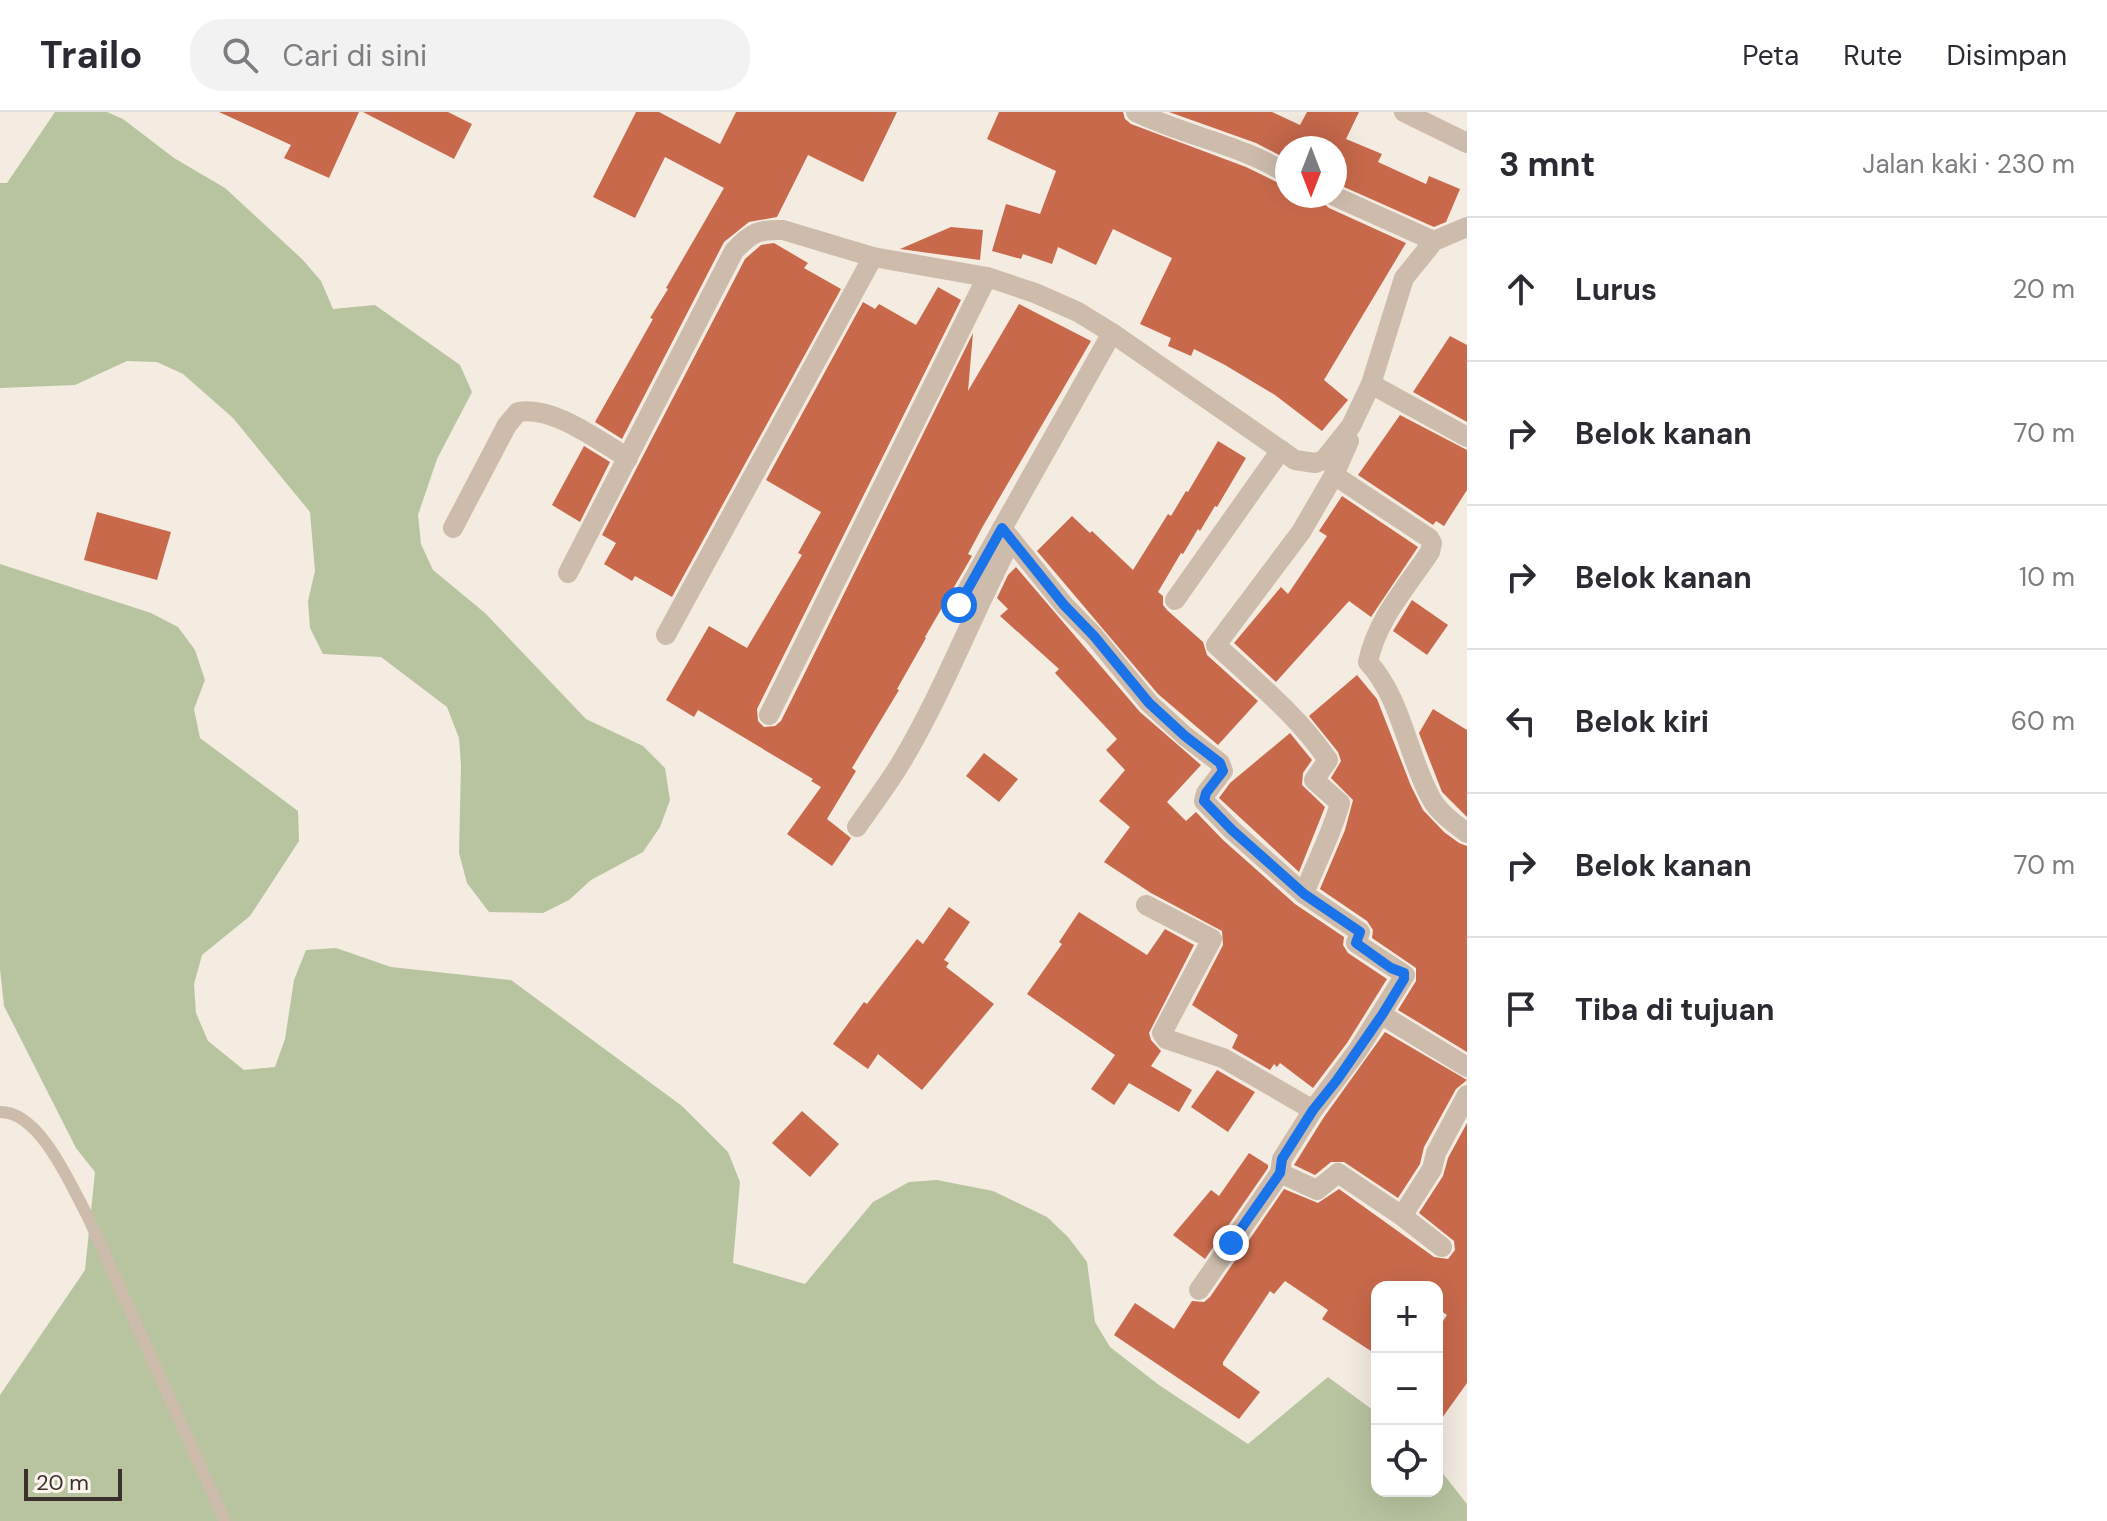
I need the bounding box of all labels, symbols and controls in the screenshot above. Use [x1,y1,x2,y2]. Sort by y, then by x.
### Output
search box [190,19,750,91]
text: Trailo [40,30,142,80]
icon: search [218,33,262,77]
text: Cari di sini [282,36,427,75]
text: Peta [1742,37,1799,74]
text: Rute [1843,37,1902,74]
text: Disimpan [1946,37,2067,74]
north arrow [1275,136,1347,208]
text: 3 mnt [1499,142,1595,187]
text: Jalan kaki · 230 m [1862,147,2075,181]
icon: ahead [1499,267,1543,311]
text: Lurus [1575,270,1657,309]
text: 20 m [2012,272,2075,306]
icon: right [1499,411,1543,455]
text: Belok kanan [1575,414,1752,453]
text: 70 m [2014,416,2075,450]
icon: right [1499,555,1543,599]
text: Belok kanan [1575,558,1752,597]
text: 10 m [2019,560,2075,594]
route start [941,587,977,623]
icon: left [1499,699,1543,743]
text: Belok kiri [1575,702,1709,741]
text: 60 m [2011,704,2075,738]
icon: right [1499,843,1543,887]
text: Belok kanan [1575,846,1752,885]
text: 70 m [2014,848,2075,882]
icon: arrive [1499,987,1543,1031]
text: Tiba di tujuan [1575,990,1775,1029]
route end [1213,1225,1249,1261]
map controls [1371,1281,1443,1497]
button: + [1371,1281,1443,1353]
button: − [1371,1353,1443,1425]
button: locate [1371,1425,1443,1497]
scale bar [24,1465,122,1501]
text: 20 m [36,1468,89,1497]

